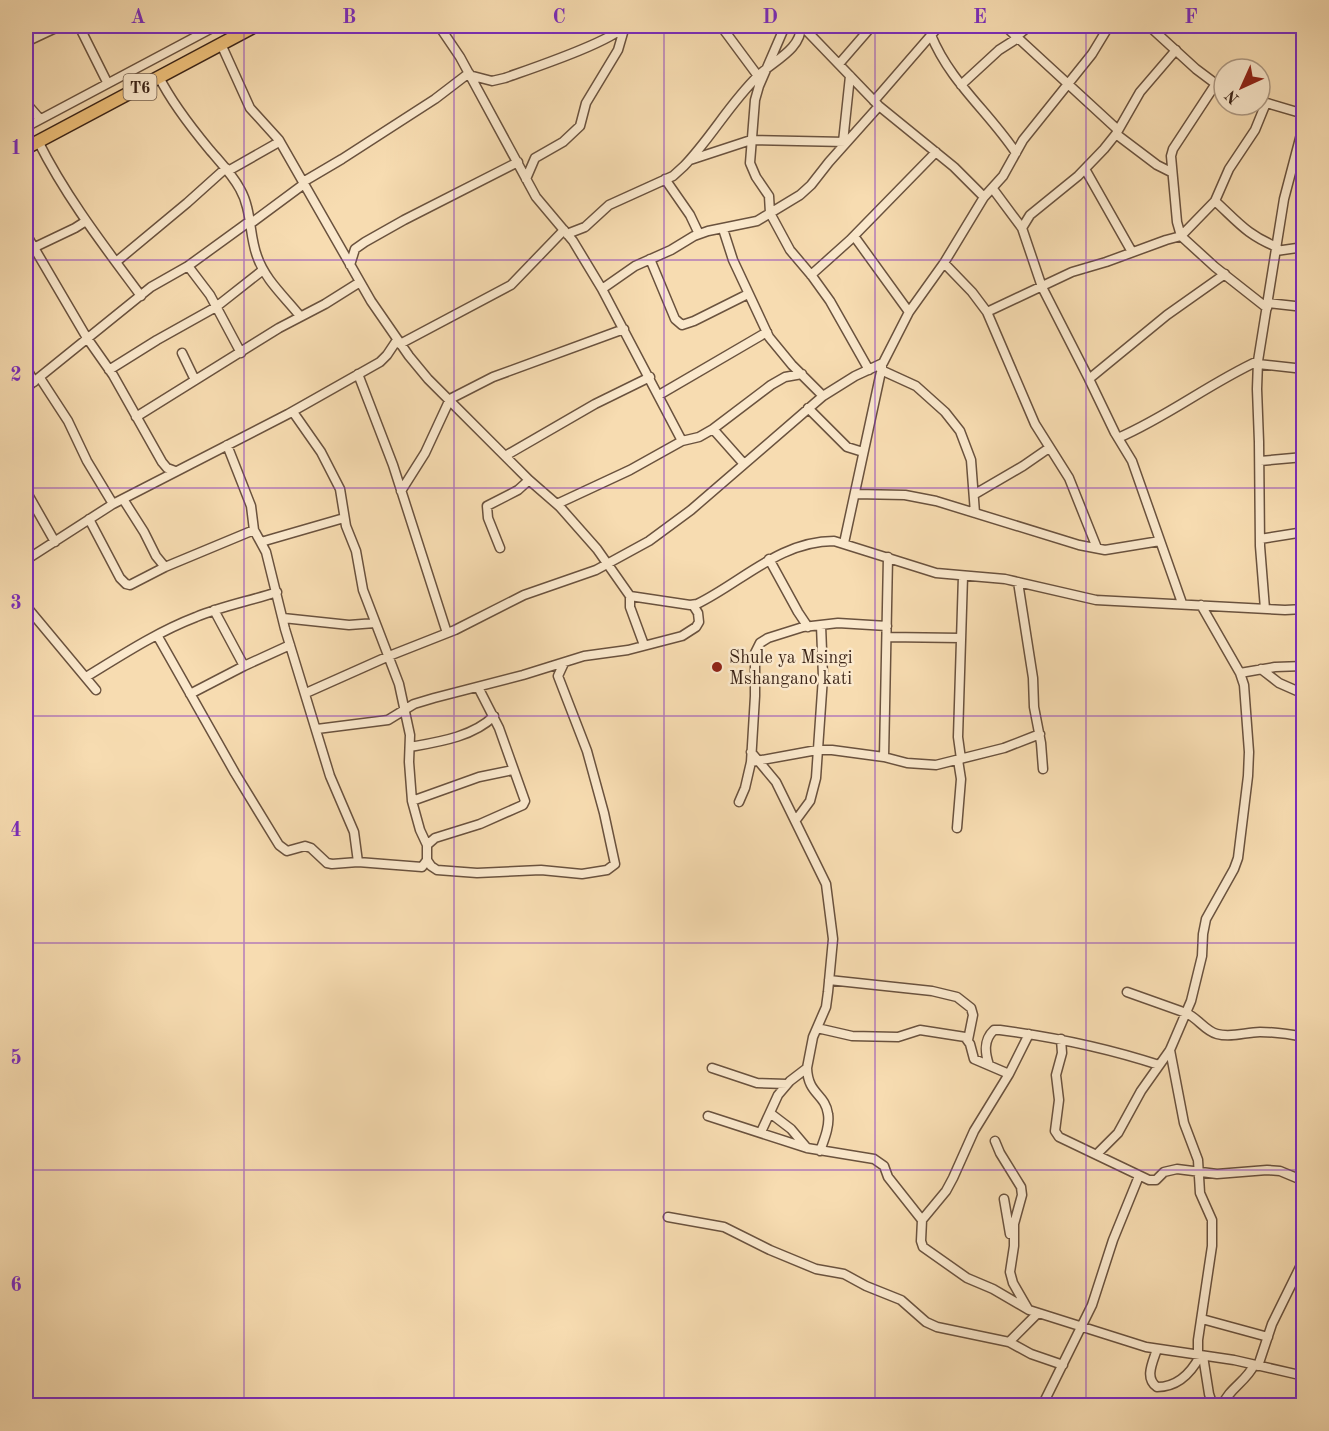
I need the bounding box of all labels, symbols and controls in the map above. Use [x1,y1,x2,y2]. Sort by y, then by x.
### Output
text: A [130,8,146,28]
text: B [342,8,356,28]
text: C [552,8,566,28]
text: D [762,8,778,28]
text: E [973,8,987,28]
text: F [1184,8,1198,28]
north arrow [1212,57,1272,117]
road number: T6 [124,74,156,100]
text: N [1222,86,1243,106]
text: 1 [10,139,22,159]
text: 2 [10,366,22,386]
text: 3 [10,594,22,614]
place label: Shule ya Msingi Mshangano kati [729,649,853,688]
marker: Shule ya Msingi Mshangano kati [710,660,724,674]
text: 4 [10,821,22,841]
text: 5 [10,1048,22,1069]
text: 6 [10,1276,22,1296]

